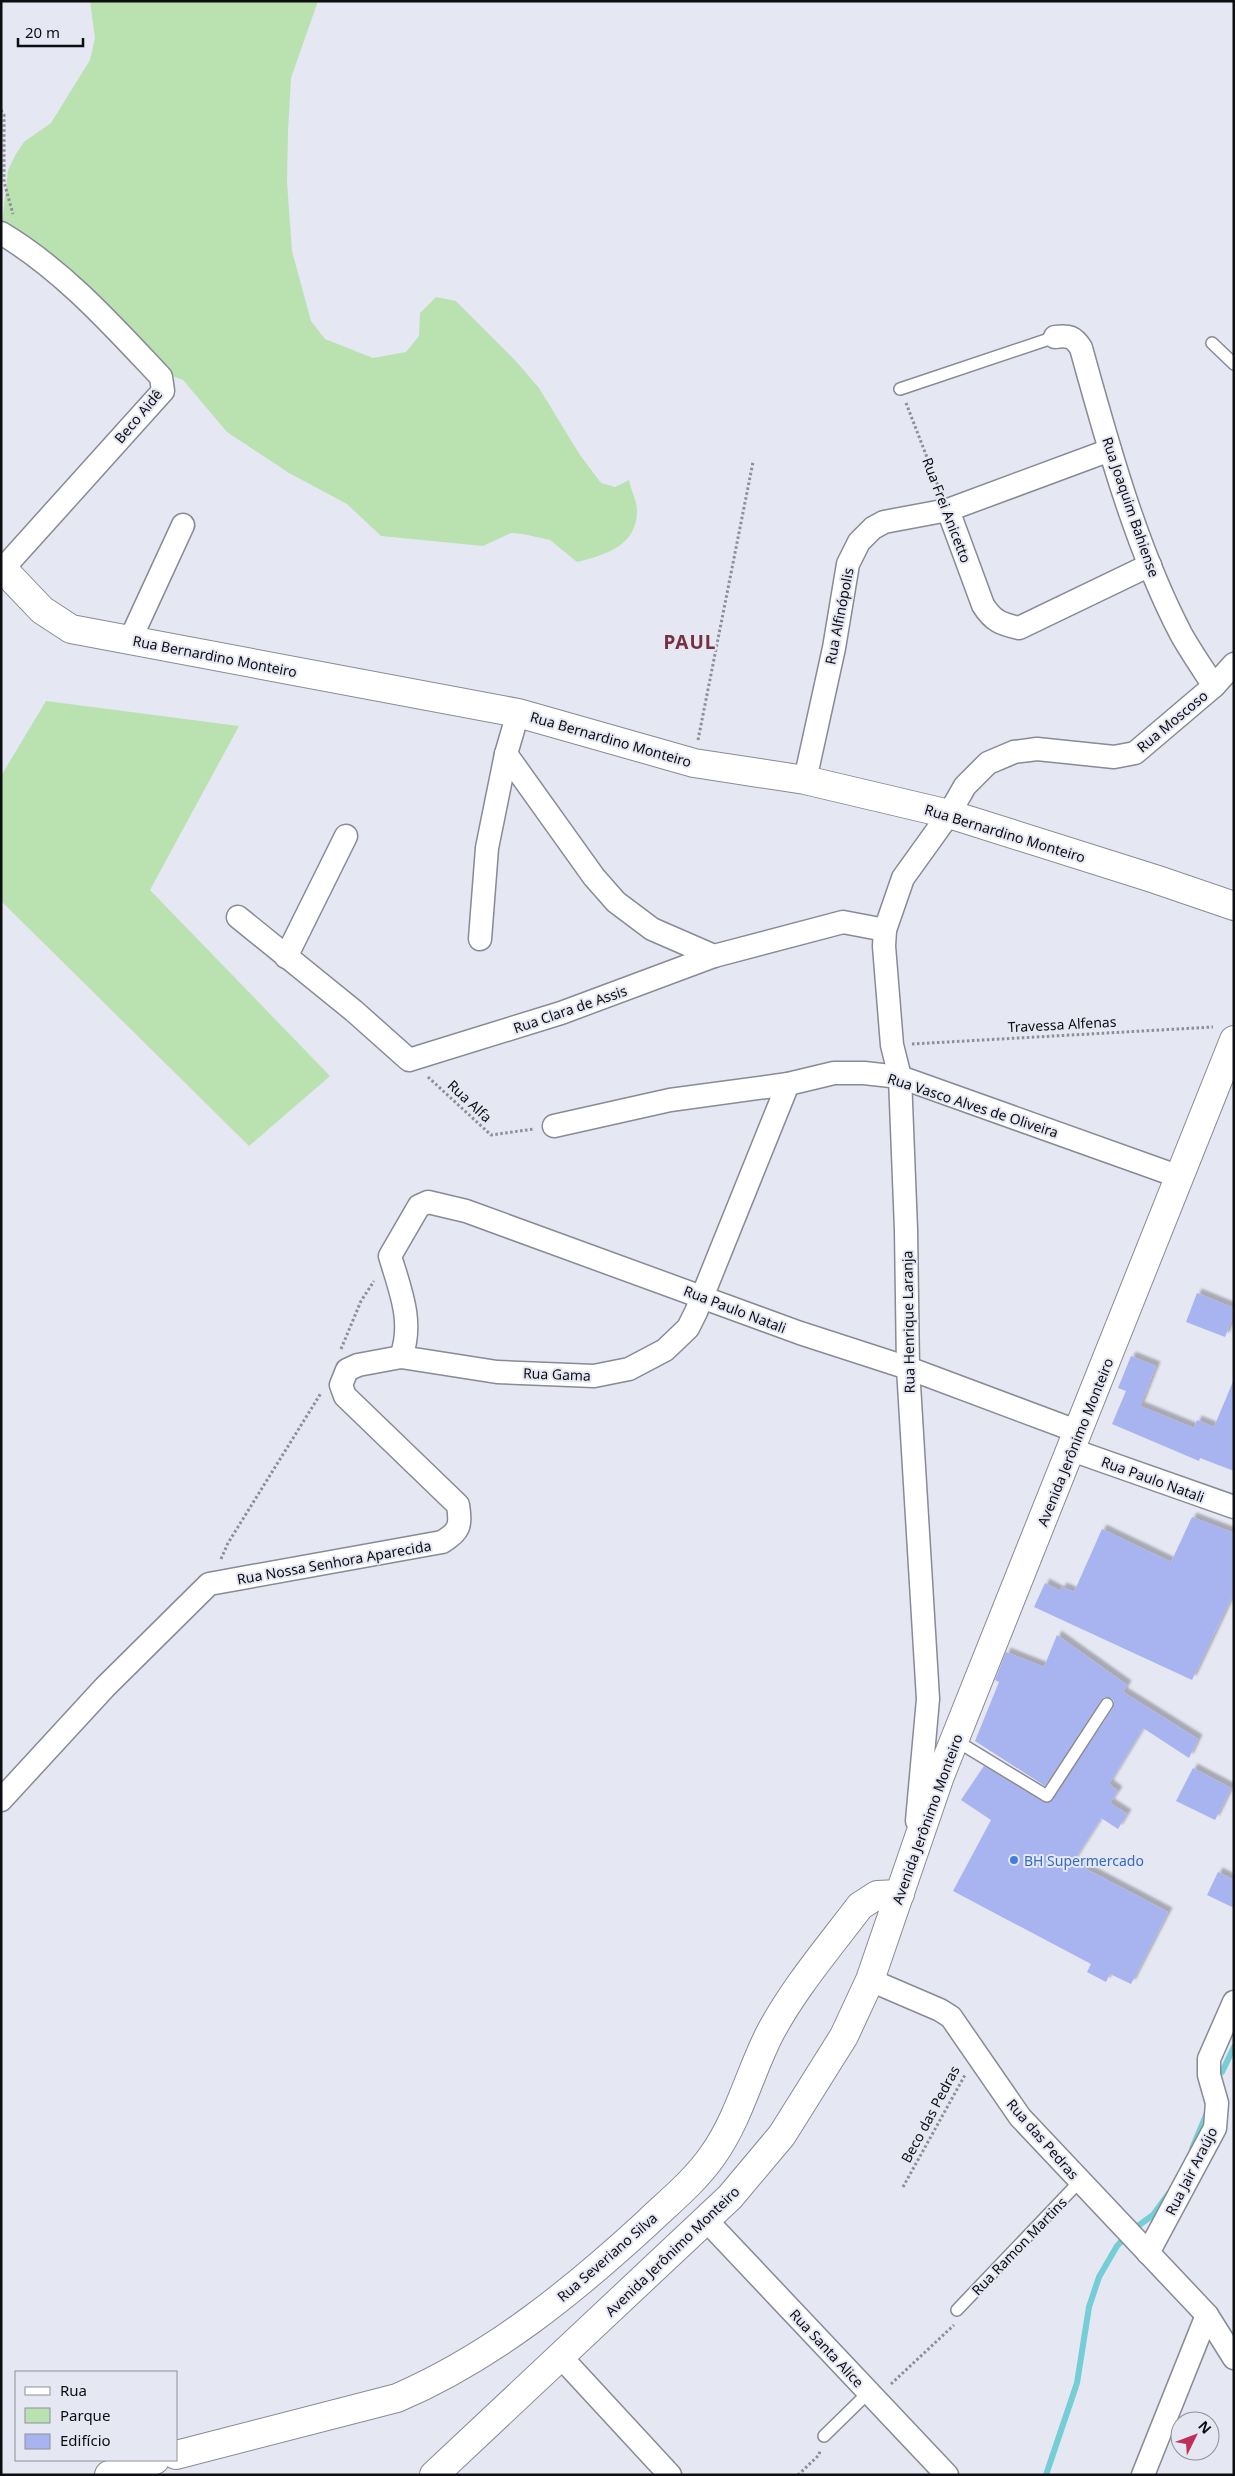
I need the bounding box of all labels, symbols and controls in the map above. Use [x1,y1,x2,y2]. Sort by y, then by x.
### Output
scale bar [18,15,82,47]
text: 20 m [25,22,60,42]
street label: Beco Aidê [110,385,166,447]
street label: Rua Joaquim Bahiense [1098,434,1164,580]
street label: Rua Frei Anicetto [918,455,976,565]
street label: Rua Alfinópolis [820,566,858,666]
district label: PAUL [664,629,716,655]
street label: Rua Bernardino Monteiro [131,631,299,681]
street label: Rua Moscoso [1133,686,1211,756]
street label: Rua Bernardino Monteiro [528,707,694,771]
street label: Rua Bernardino Monteiro [922,800,1088,866]
street label: Rua Clara de Assis [511,981,630,1037]
street label: Travessa Alfenas [1007,1012,1117,1036]
street label: Rua Vasco Alves de Oliveira [885,1068,1061,1142]
street label: Rua Alfa [444,1076,496,1126]
street label: Rua Henrique Laranja [897,1251,919,1393]
street label: Rua Paulo Natali [681,1281,789,1337]
street label: Avenida Jerônimo Monteiro [1033,1355,1117,1529]
street label: Rua Gama [523,1363,591,1385]
street label: Rua Paulo Natali [1099,1452,1207,1506]
street label: Rua Nossa Senhora Aparecida [235,1536,433,1588]
street label: Avenida Jerônimo Monteiro [887,1731,967,1907]
place label: BH Supermercado [1024,1851,1144,1870]
marker: BH Supermercado [1008,1854,1020,1866]
street label: Beco das Pedras [896,2062,964,2166]
street label: Rua das Pedras [1003,2095,1083,2183]
street label: Rua Jair Araújo [1161,2124,1221,2218]
street label: Avenida Jerônimo Monteiro [601,2182,743,2320]
street label: Rua Ramon Martins [967,2193,1071,2299]
street label: Rua Severiano Silva [553,2208,661,2306]
street label: Rua Santa Alice [786,2305,868,2391]
legend [15,2371,178,2461]
text: Rua [60,2380,87,2400]
text: Parque [60,2405,110,2425]
north arrow [1170,2411,1220,2461]
text: N [1194,2416,1216,2438]
text: Edifício [60,2430,111,2450]

